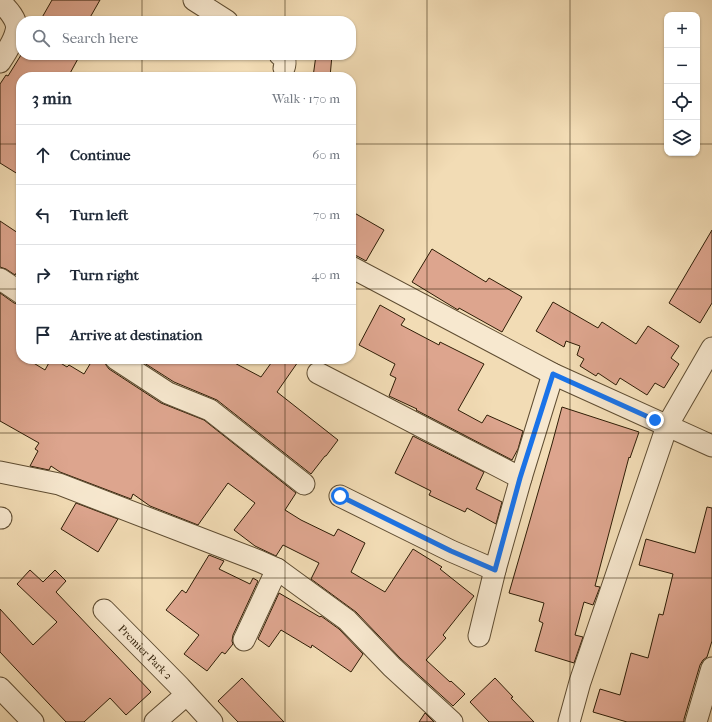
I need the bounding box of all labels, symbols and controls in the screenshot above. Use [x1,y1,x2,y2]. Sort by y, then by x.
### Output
map controls [664,12,700,156]
button: + [664,12,700,48]
search box [16,16,356,60]
icon: search [30,27,52,49]
text: Search here [62,29,138,47]
button: − [664,48,700,84]
button: locate [664,84,700,120]
text: 3 min [32,88,72,108]
text: Walk · 170 m [272,91,340,106]
button: layers [664,120,700,156]
icon: ahead [32,144,54,166]
text: Continue [70,146,130,164]
text: 60 m [312,147,340,162]
icon: left [32,204,54,226]
text: Turn left [70,206,128,224]
text: 70 m [313,207,340,222]
icon: right [32,264,54,286]
text: Turn right [70,266,139,284]
text: 40 m [312,267,340,282]
icon: arrive [32,324,54,346]
text: Arrive at destination [70,326,202,344]
route end [646,411,664,429]
route start [331,487,349,505]
street label: Premier Park 2 [115,622,175,683]

